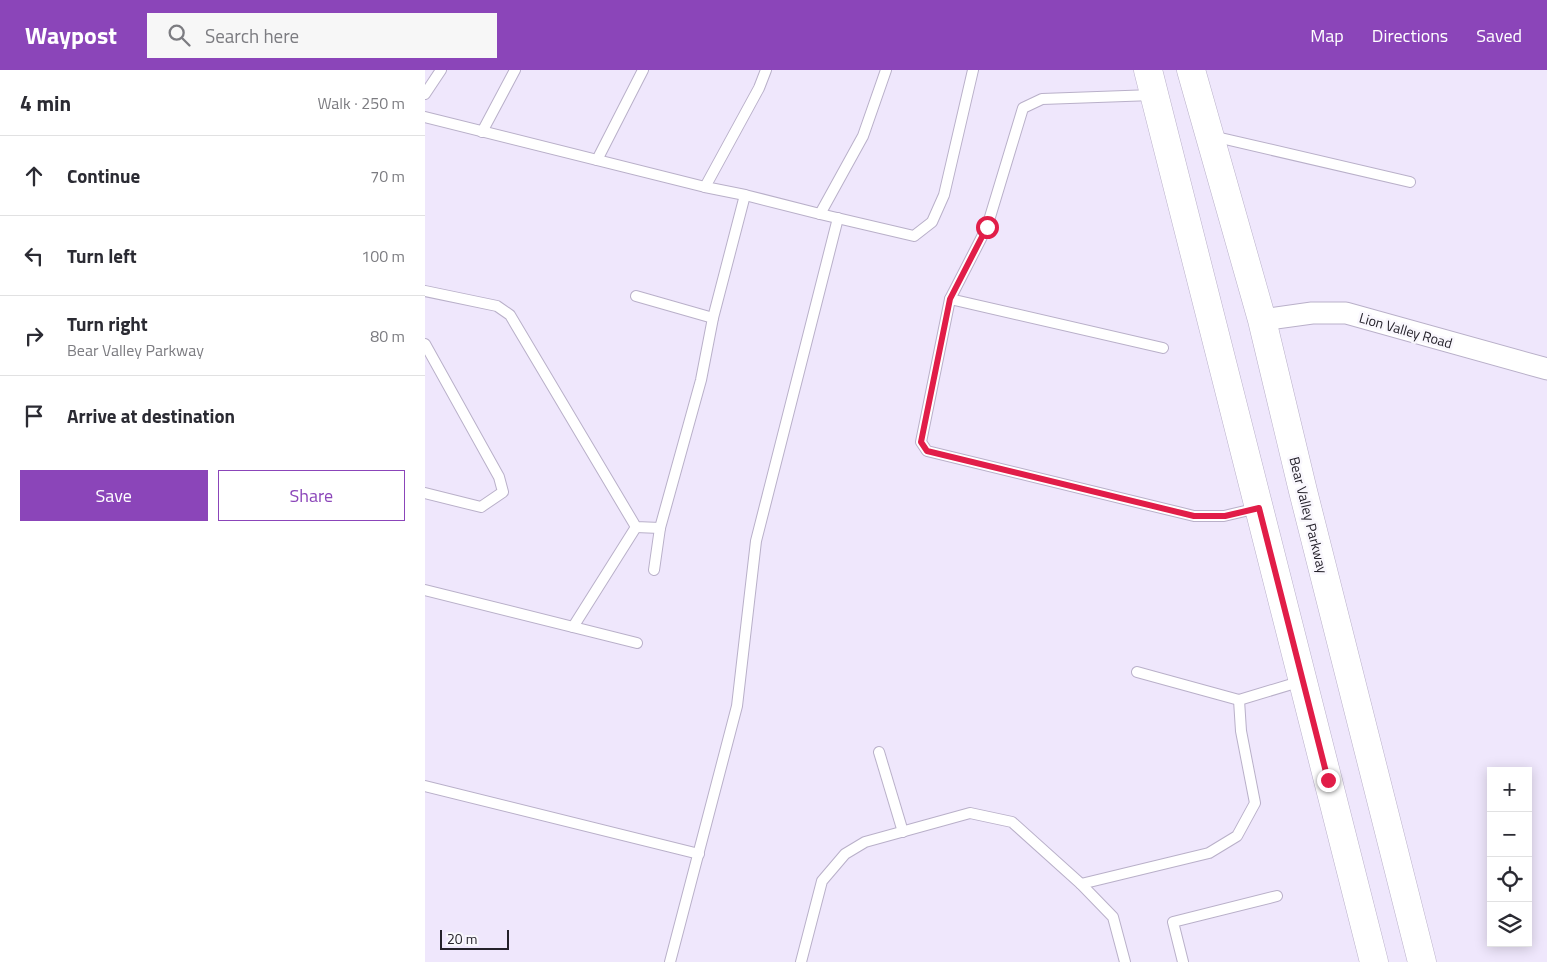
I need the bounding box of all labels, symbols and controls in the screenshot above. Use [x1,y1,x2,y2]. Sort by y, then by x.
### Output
search box [147,13,497,58]
text: Waypost [25,17,117,53]
icon: search [165,21,193,49]
text: Search here [205,21,299,50]
text: Map [1310,22,1344,49]
text: Directions [1372,22,1448,49]
text: Saved [1476,22,1522,49]
text: 4 min [20,87,71,119]
text: Walk · 250 m [317,91,405,115]
text: Continue [67,161,140,190]
icon: ahead [20,162,48,190]
text: 70 m [370,164,405,188]
route start [976,216,999,239]
text: Turn left [67,241,137,270]
icon: left [20,242,48,270]
text: 100 m [361,244,405,268]
street label: Lion Valley Road [1357,307,1455,353]
text: Turn right [67,309,148,338]
icon: right [20,322,48,350]
text: 80 m [370,324,405,348]
text: Bear Valley Parkway [67,338,204,362]
text: Arrive at destination [67,401,235,430]
icon: arrive [20,402,48,430]
street label: Bear Valley Parkway [1284,454,1334,576]
button: Save [20,470,208,521]
button: Share [218,470,405,521]
map controls [1487,767,1532,947]
button: + [1487,767,1532,812]
route end [1317,769,1340,792]
button: − [1487,812,1532,857]
button: locate [1487,857,1532,902]
button: layers [1487,902,1532,947]
scale bar [440,927,509,950]
text: 20 m [447,928,477,949]

